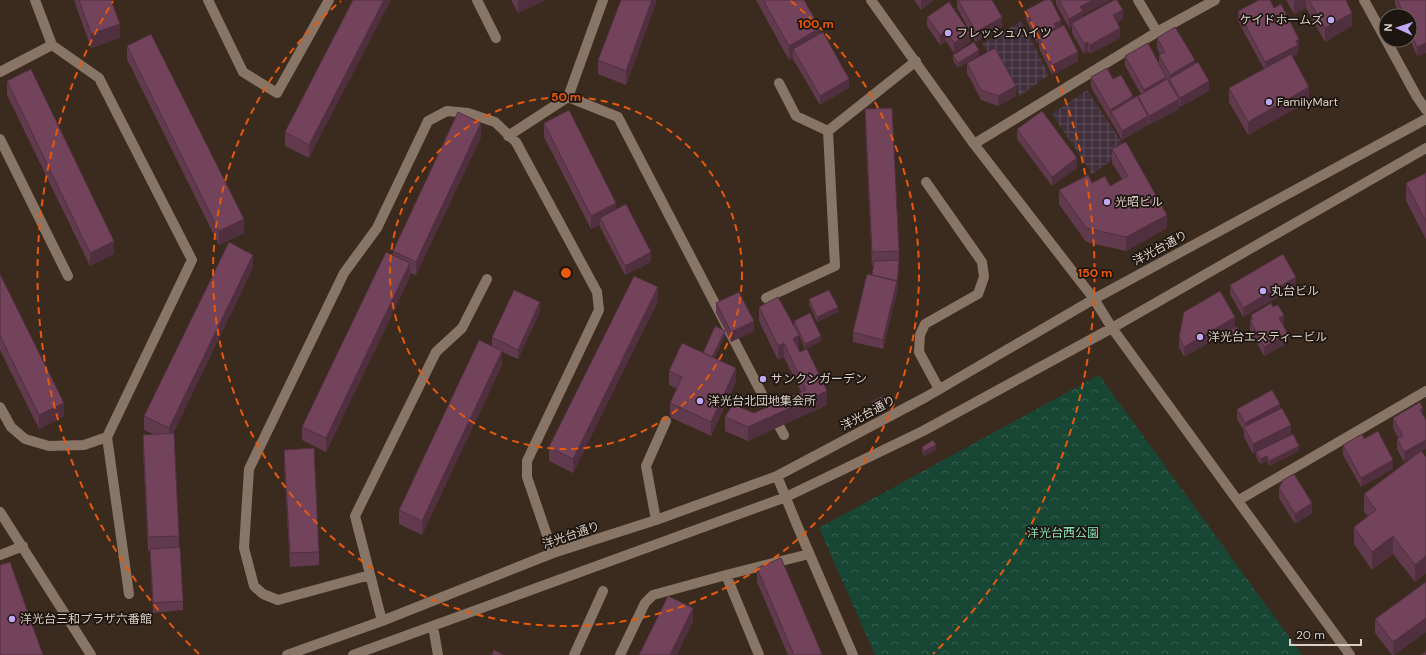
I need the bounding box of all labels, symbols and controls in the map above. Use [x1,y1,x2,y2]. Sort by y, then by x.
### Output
north arrow [1378,8,1418,48]
place label: ケイドホームズ [1240,12,1323,28]
marker: ケイドホームズ [1326,15,1336,25]
text: 100 m [798,16,834,32]
text: N [1381,23,1395,32]
place label: フレッシュハイツ [956,25,1052,41]
marker: フレッシュハイツ [943,28,953,38]
text: 50 m [551,89,581,105]
place label: FamilyMart [1277,94,1339,110]
marker: FamilyMart [1264,97,1274,107]
place label: 光昭ビル [1115,194,1163,210]
marker: 光昭ビル [1102,197,1112,207]
street label: 洋光台通り [1130,227,1190,269]
text: 150 m [1078,265,1112,281]
centre of rings [559,266,573,280]
place label: 丸台ビル [1271,283,1319,299]
marker: 丸台ビル [1258,286,1268,296]
place label: 洋光台エスティービル [1208,329,1327,345]
marker: 洋光台エスティービル [1195,332,1205,342]
place label: サンクンガーデン [771,371,867,387]
marker: サンクンガーデン [758,374,768,384]
street label: 洋光台通り [838,392,898,434]
place label: 洋光台北団地集会所 [708,393,816,409]
marker: 洋光台北団地集会所 [695,396,705,406]
street label: 洋光台通り [540,518,602,552]
park label: 洋光台西公園 [1027,525,1099,541]
place label: 洋光台三和プラザ六番館 [20,611,152,627]
marker: 洋光台三和プラザ六番館 [7,614,17,624]
scale bar [1290,621,1361,647]
text: 20 m [1296,627,1325,643]

